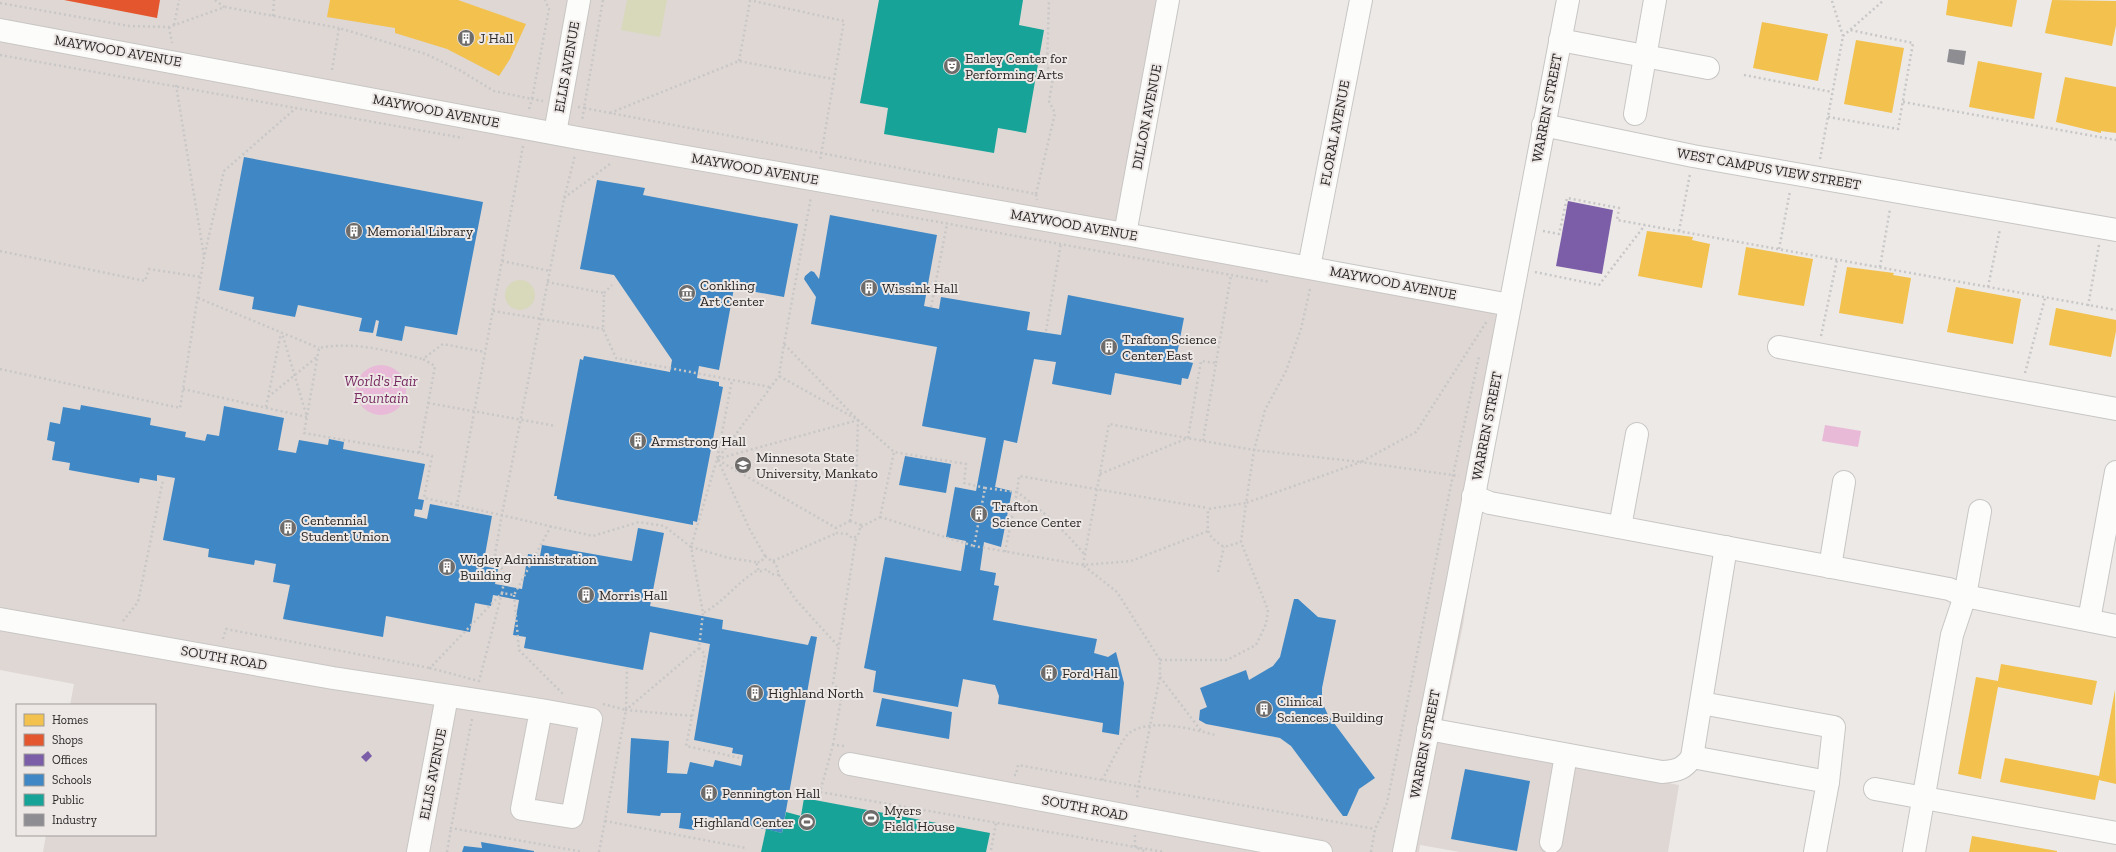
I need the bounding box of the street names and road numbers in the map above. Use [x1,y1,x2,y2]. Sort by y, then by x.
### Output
street label: ELLIS AVENUE [551,20,583,114]
street label: MAYWOOD AVENUE [53,31,183,71]
street label: WARREN STREET [1528,52,1566,164]
street label: DILLON AVENUE [1128,63,1166,171]
street label: FLORAL AVENUE [1316,79,1354,187]
street label: MAYWOOD AVENUE [371,90,501,132]
street label: WEST CAMPUS VIEW STREET [1676,144,1863,194]
street label: MAYWOOD AVENUE [690,149,820,189]
street label: MAYWOOD AVENUE [1009,205,1139,245]
street label: MAYWOOD AVENUE [1328,262,1458,304]
street label: WARREN STREET [1468,370,1506,482]
street label: SOUTH ROAD [180,642,269,674]
street label: WARREN STREET [1406,688,1444,800]
street label: ELLIS AVENUE [416,727,450,821]
street label: SOUTH ROAD [1041,791,1130,825]

